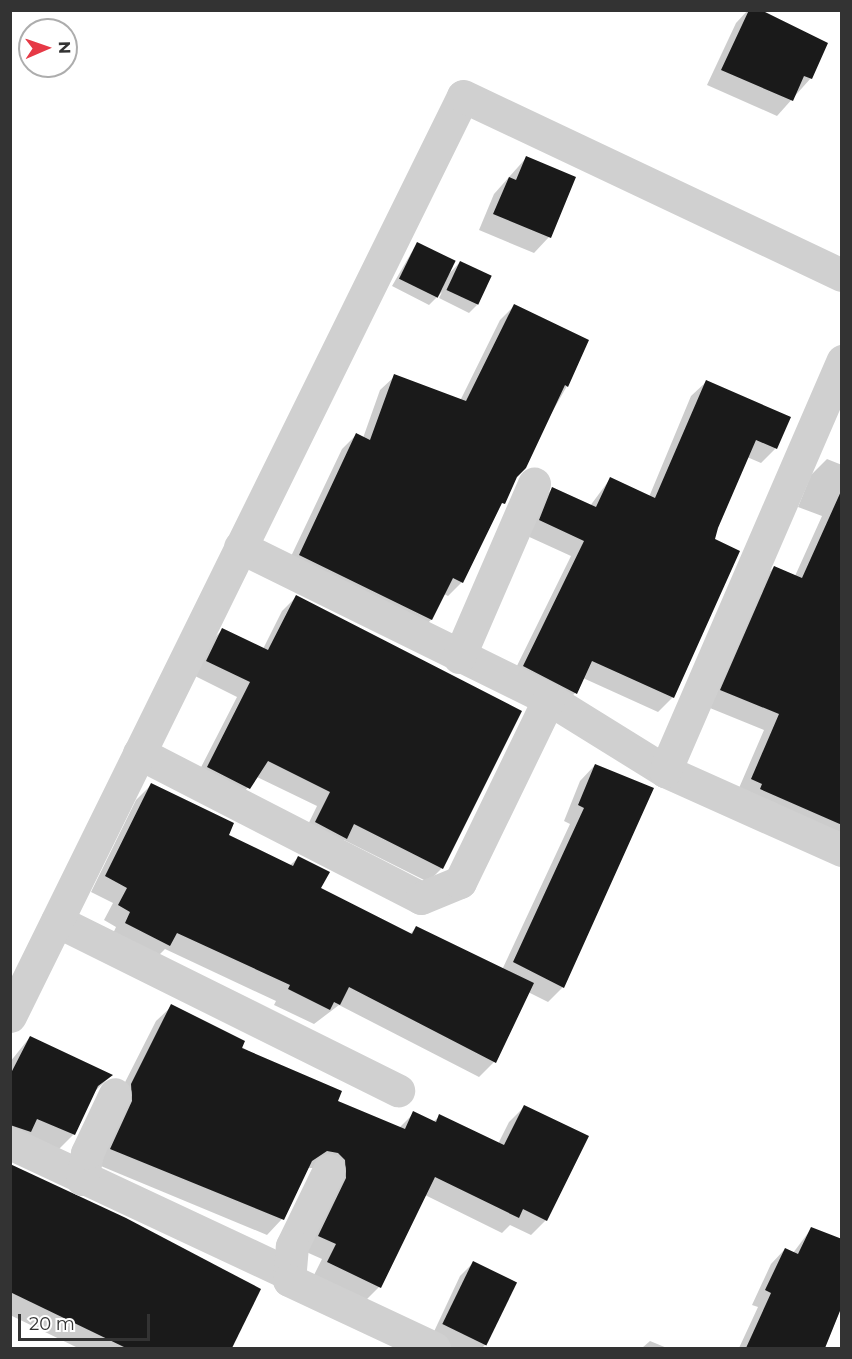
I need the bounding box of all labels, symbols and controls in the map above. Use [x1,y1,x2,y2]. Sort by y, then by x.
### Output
north arrow [18,18,78,78]
text: N [55,41,74,54]
scale bar [21,1302,153,1340]
text: 20 m [29,1313,75,1335]

